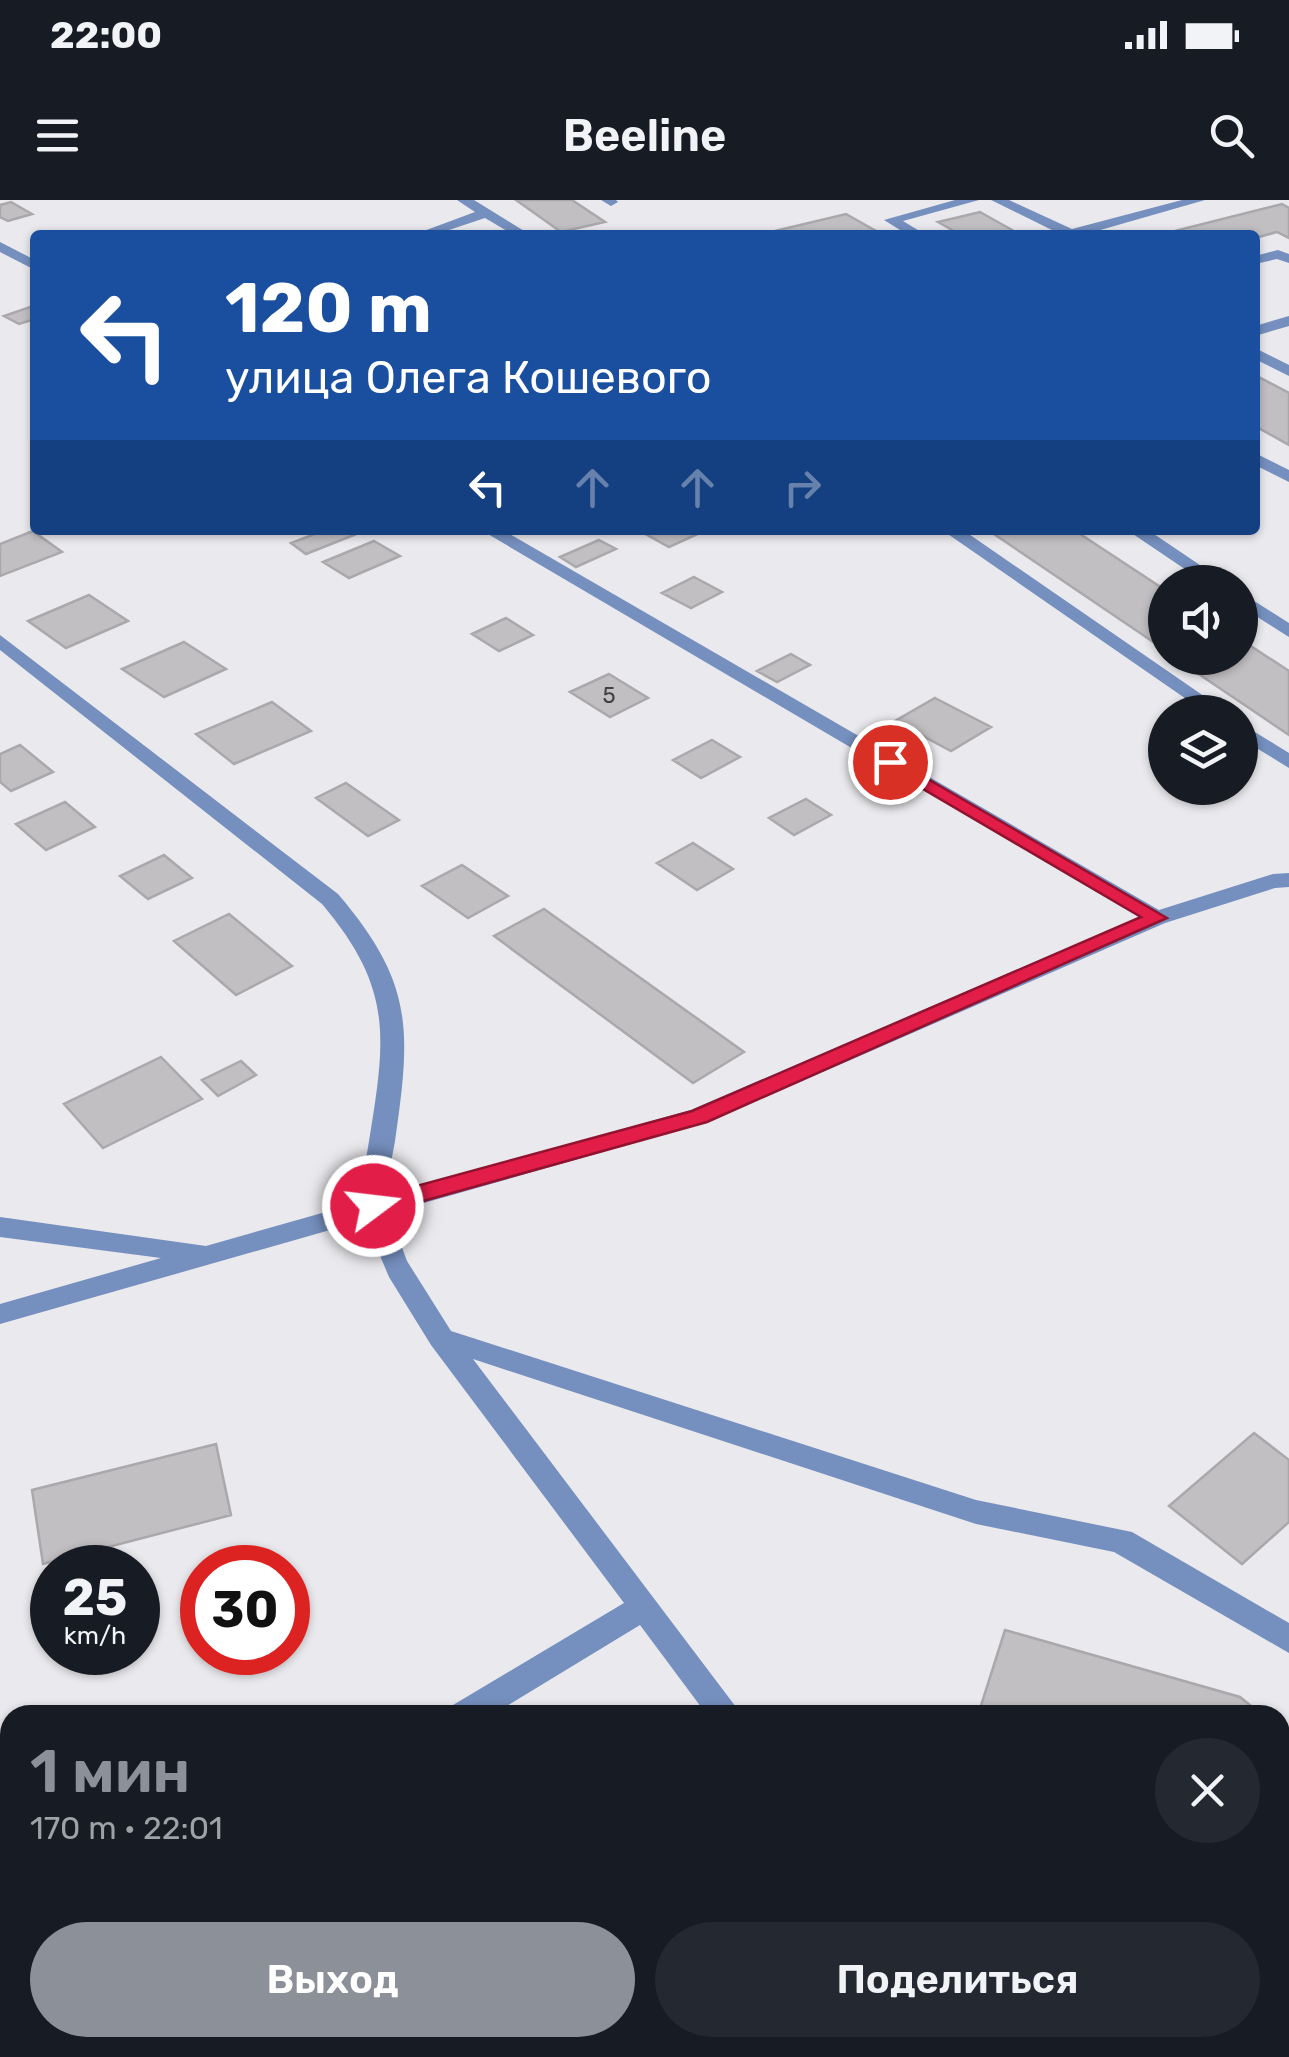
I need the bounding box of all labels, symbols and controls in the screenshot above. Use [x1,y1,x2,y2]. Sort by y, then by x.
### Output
text: 22:00 [50,12,162,58]
icon: menu [30,108,85,163]
icon: search [1204,108,1259,163]
text: Beeline [563,109,726,162]
text: 120 m [225,267,432,350]
icon: left [60,270,190,400]
text: улица Олега Кошевого [225,351,711,404]
icon: left [460,460,515,515]
icon: ahead [565,460,620,515]
icon: ahead [670,460,725,515]
icon: right [775,460,830,515]
map controls [1148,565,1258,805]
button: sound [1148,565,1258,675]
house number: 5 [602,682,616,709]
button: layers [1148,695,1258,805]
pin [848,720,933,805]
icon: arrive [863,735,918,790]
position arrow [321,1154,425,1258]
speed limit sign: 30 [180,1545,310,1675]
text: 25 [63,1568,127,1628]
text: km/h [64,1621,126,1650]
text: 1 мин [30,1736,190,1807]
button: close [1155,1738,1260,1843]
text: 170 m · 22:01 [30,1809,223,1847]
button: Выход [30,1922,635,2037]
button: Поделиться [655,1922,1260,2037]

